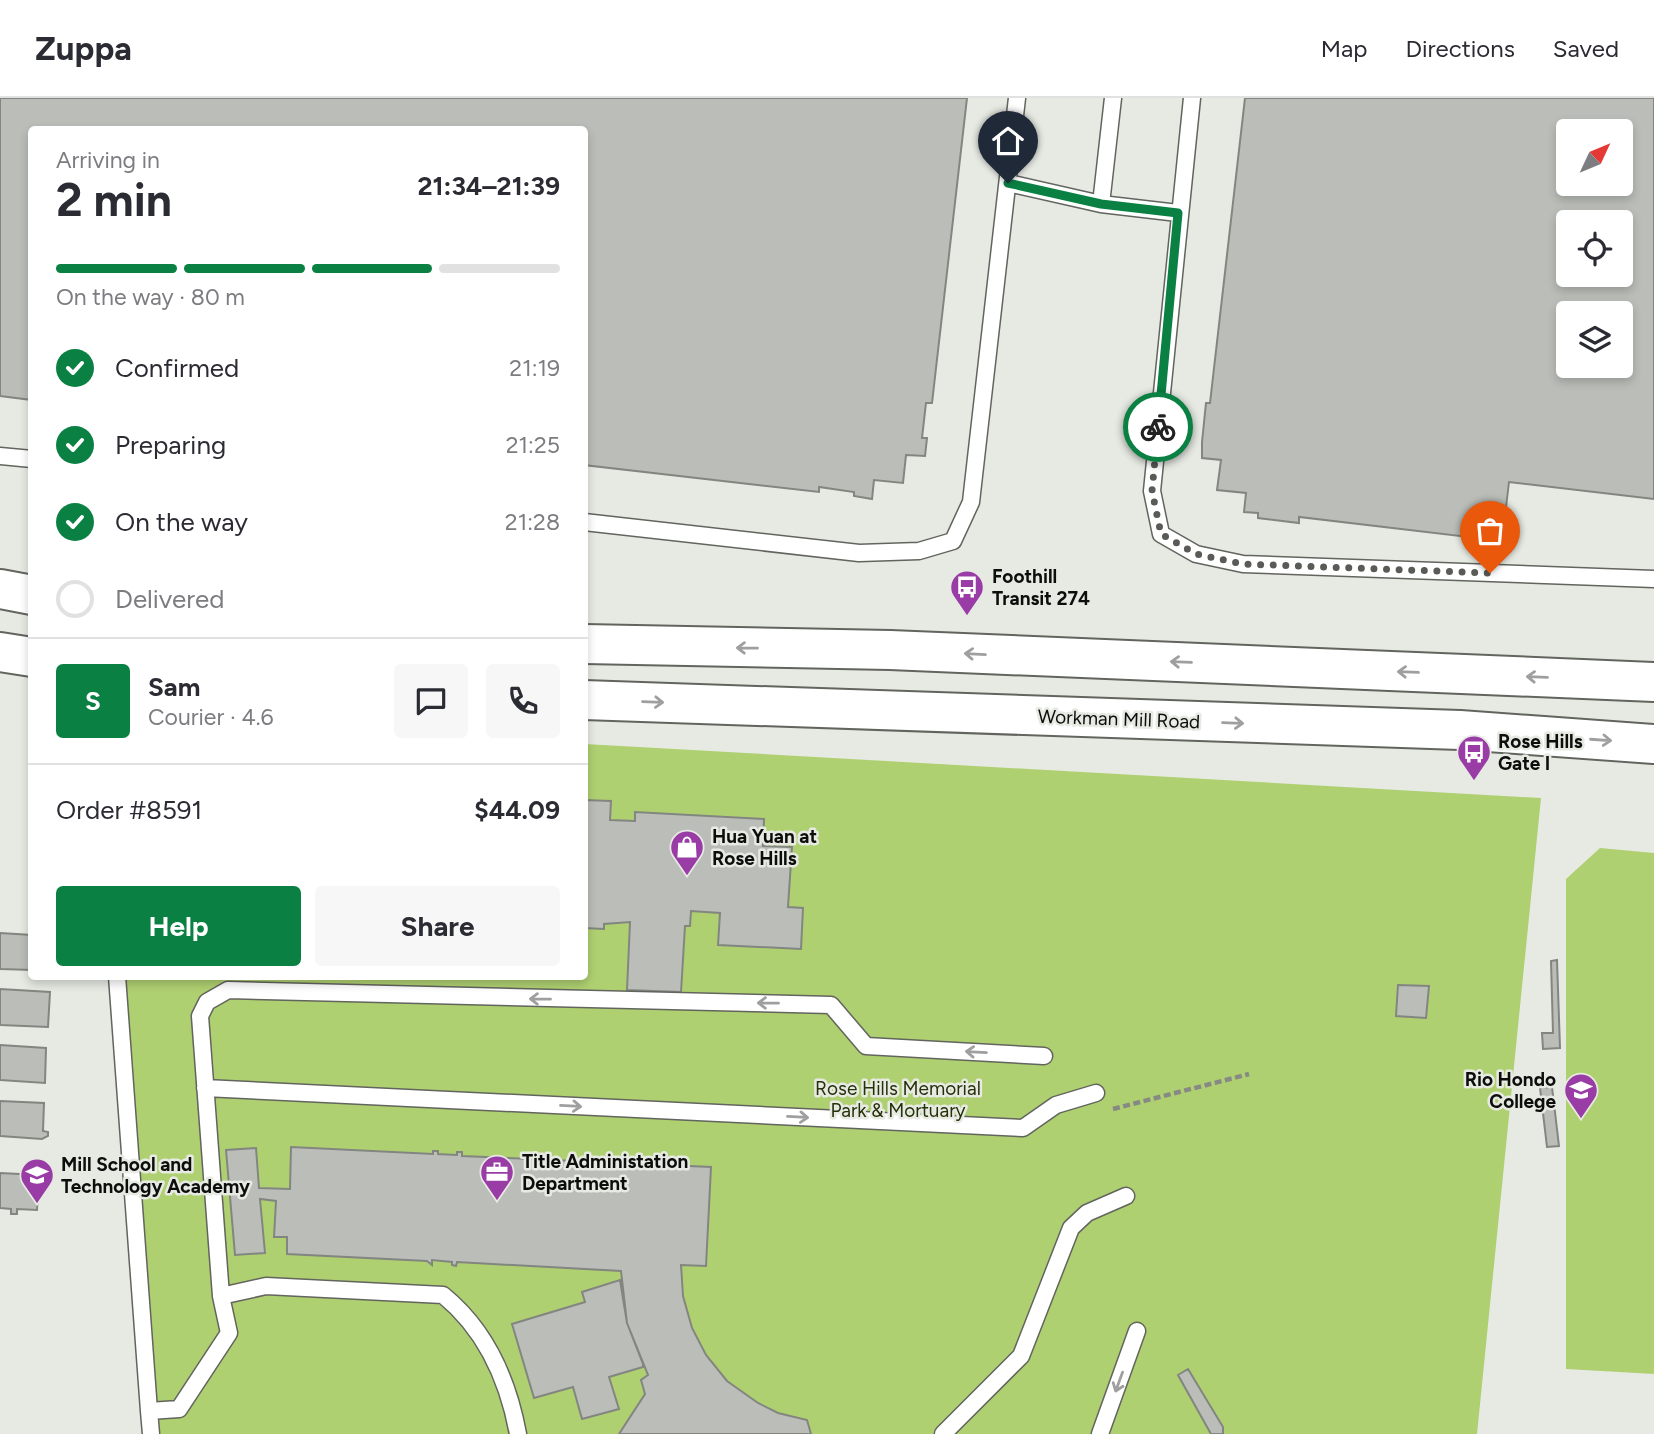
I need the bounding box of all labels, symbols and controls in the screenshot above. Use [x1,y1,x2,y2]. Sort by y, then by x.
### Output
text: Zuppa [35,29,132,68]
text: Map [1321,34,1367,63]
text: Directions [1405,34,1515,63]
text: Saved [1553,34,1619,63]
pin [978,111,1038,183]
north arrow [1556,119,1633,196]
map controls [1556,119,1633,378]
icon: home [989,122,1027,160]
text: Arriving in [56,146,160,174]
text: 21:34–21:39 [418,170,560,202]
text: 2 min [56,172,172,228]
button: locate [1556,210,1633,287]
text: On the way · 80 m [56,283,245,311]
button: layers [1556,301,1633,378]
icon: check [56,349,94,387]
text: Confirmed [115,352,239,384]
text: 21:19 [509,354,560,382]
courier [1123,392,1193,462]
icon: bike [1139,408,1177,446]
icon: check [56,426,94,464]
text: Preparing [115,429,226,461]
text: 21:25 [506,431,560,459]
pin [1460,501,1520,573]
icon: check [56,503,94,541]
text: On the way [115,506,248,538]
text: 21:28 [505,508,560,536]
icon: bag [1471,512,1509,550]
place label: Foothill Transit 274 [992,565,1090,610]
bus stop icon: Foothill Transit 274 [948,568,986,617]
text: Delivered [115,583,224,615]
one-way arrow [736,642,759,655]
one-way arrow [964,647,987,660]
one-way arrow [1169,656,1192,669]
button: chat [394,664,468,738]
button: phone [486,664,560,738]
one-way arrow [1397,665,1420,678]
one-way arrow [1526,670,1549,683]
text: Sam [148,671,200,703]
text: S [85,685,101,717]
one-way arrow [641,696,664,709]
text: Courier · 4.6 [148,703,274,731]
street label: Workman Mill Road [1037,705,1201,733]
one-way arrow [1221,717,1244,730]
place label: Rose Hills Gate I [1498,730,1583,775]
bus stop icon: Rose Hills Gate I [1455,733,1493,782]
one-way arrow [1589,734,1612,747]
text: Order #8591 [56,794,202,826]
text: $44.09 [474,794,560,826]
place label: Hua Yuan at Rose Hills [712,825,817,870]
shop icon: Hua Yuan at Rose Hills [668,828,706,877]
button: Help [56,886,301,966]
button: Share [315,886,560,966]
one-way arrow [529,992,552,1006]
one-way arrow [756,997,779,1010]
one-way arrow [965,1045,987,1058]
place label: Rio Hondo College [1465,1068,1556,1113]
school or university icon: Rio Hondo College [1562,1071,1600,1120]
park label: Rose Hills Memorial Park & Mortuary [815,1077,981,1122]
one-way arrow [559,1099,582,1112]
one-way arrow [786,1110,809,1123]
place label: Title Administation Department [522,1150,688,1195]
place label: Mill School and Technology Academy [61,1153,250,1198]
office icon: Title Administation Department [478,1153,516,1202]
school or university icon: Mill School and Technology Academy [18,1156,56,1205]
one-way arrow [1112,1371,1124,1393]

